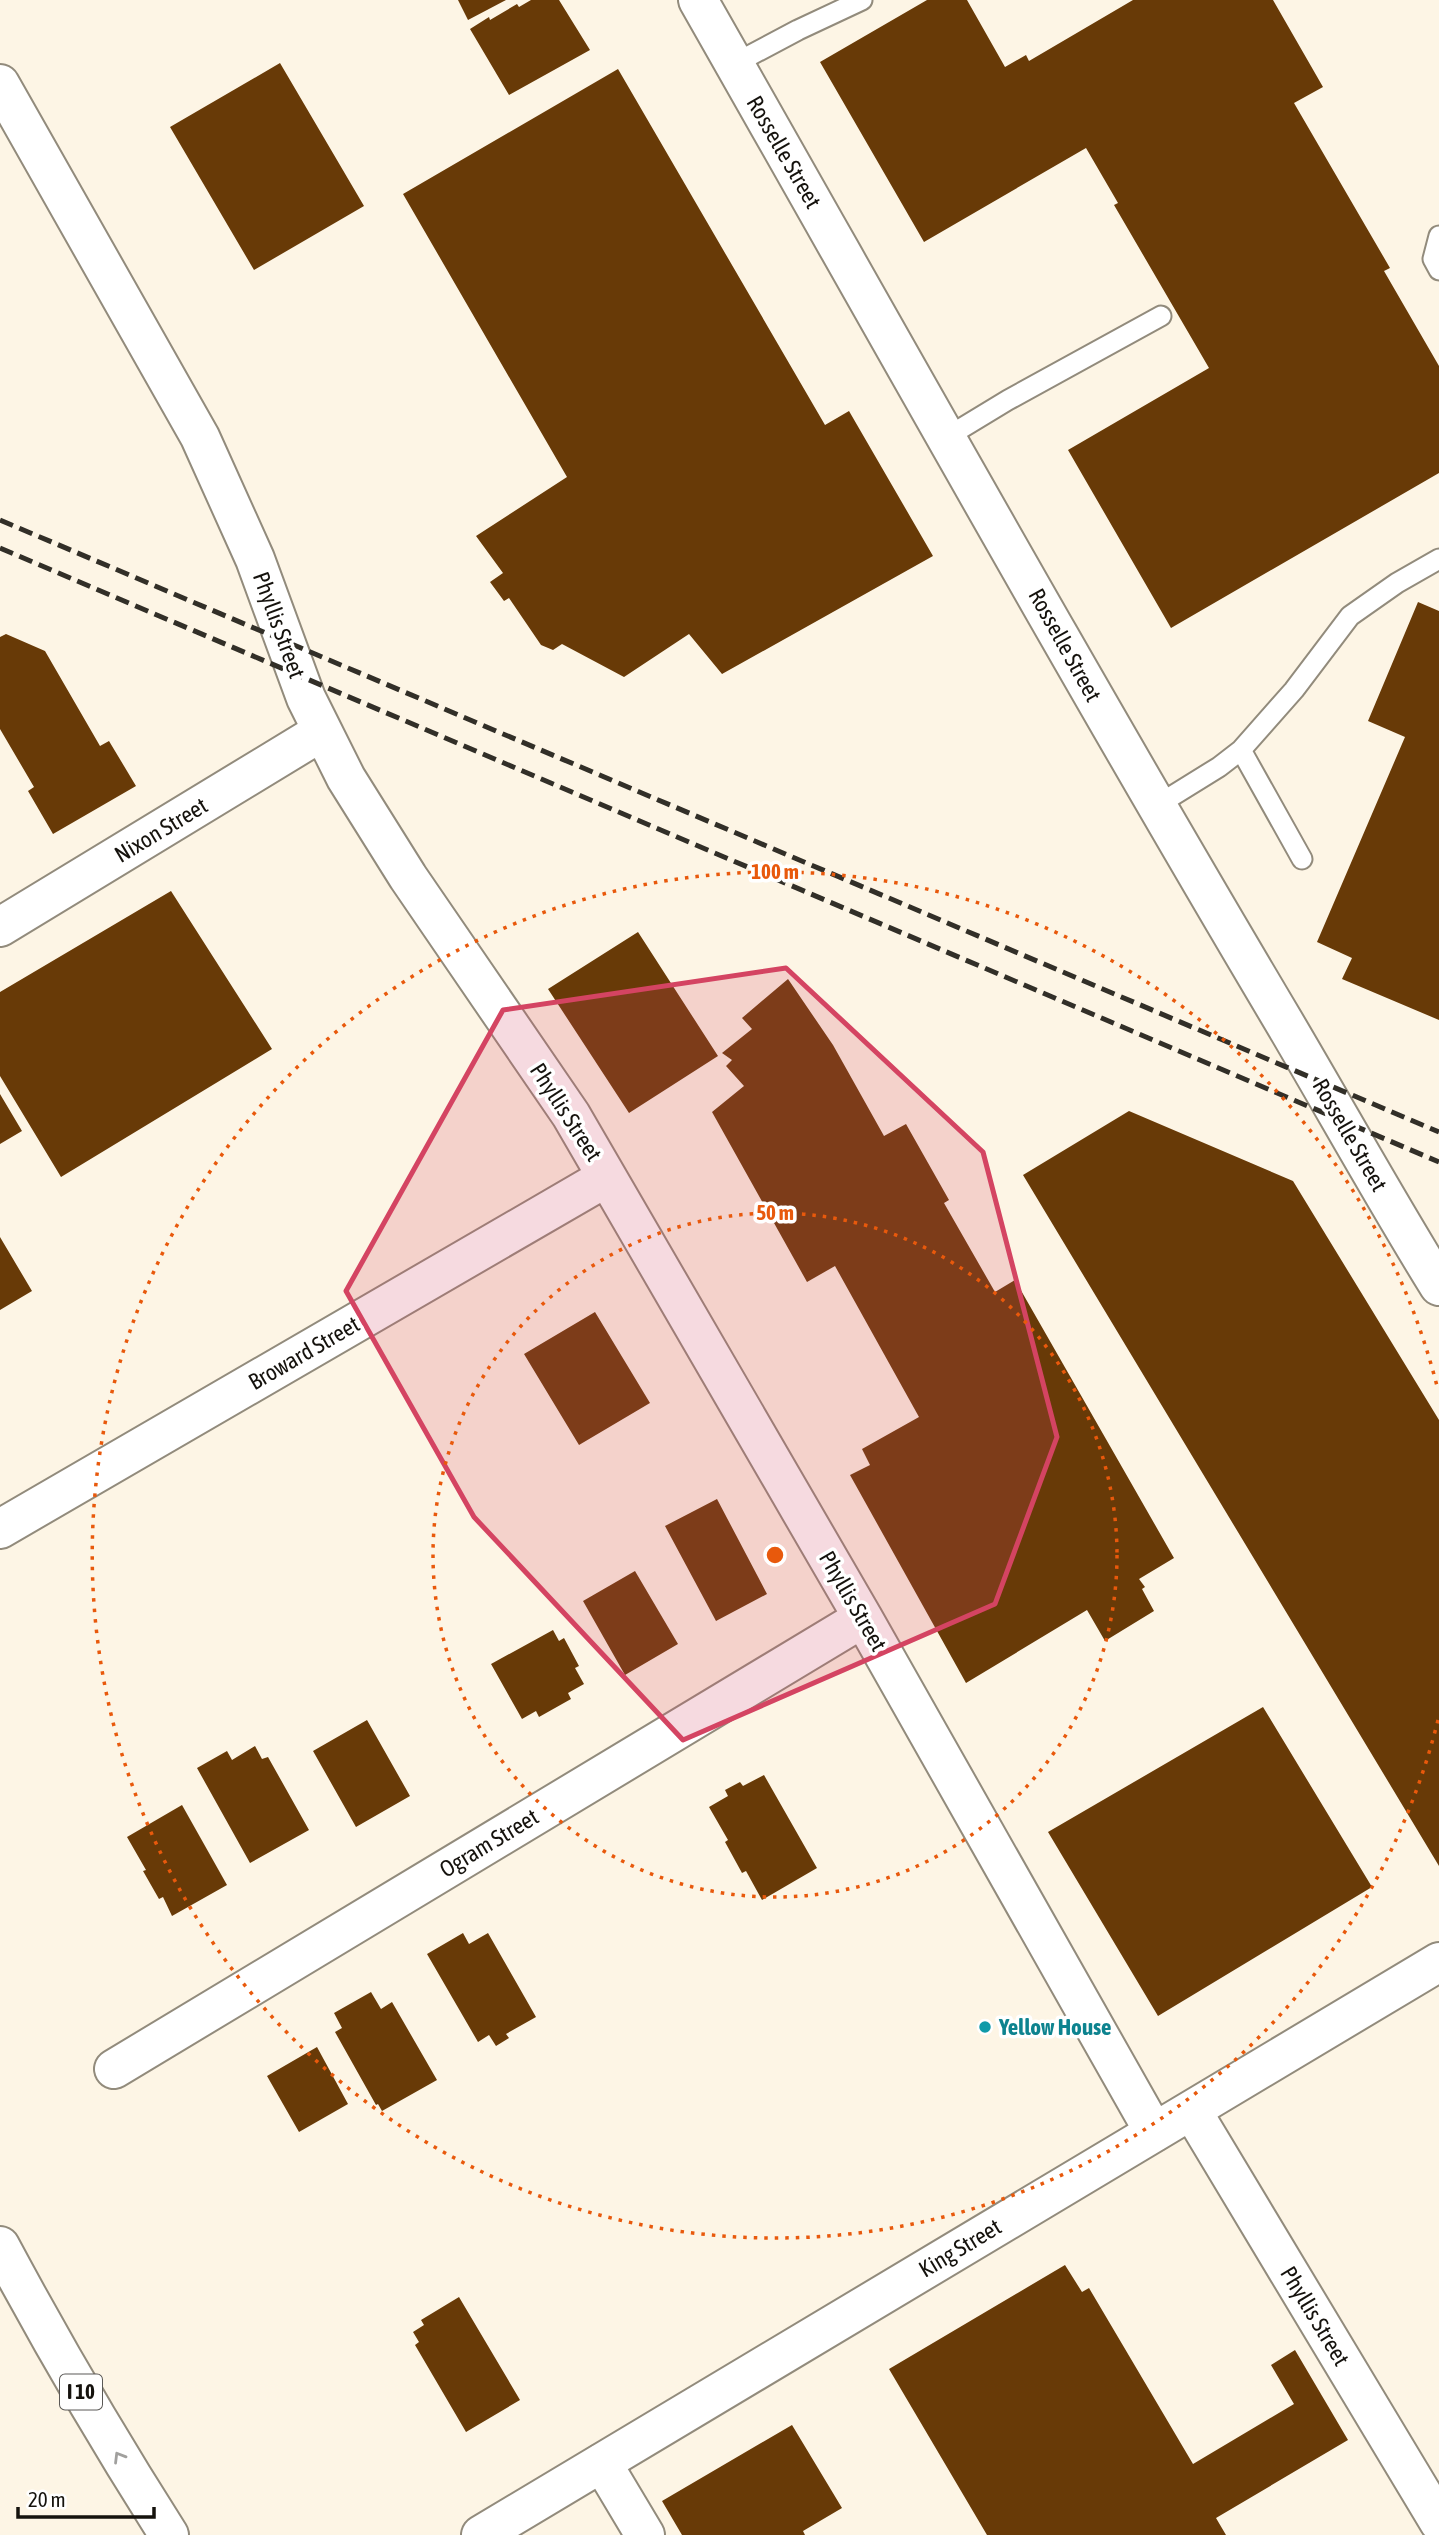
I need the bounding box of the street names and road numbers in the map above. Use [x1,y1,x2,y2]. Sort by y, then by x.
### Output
street label: Rosselle Street [741,91,827,213]
street label: Phyllis Street [248,568,310,682]
street label: Rosselle Street [1023,584,1107,706]
street label: Nixon Street [110,792,212,868]
street label: Phyllis Street [525,1058,607,1166]
street label: Rosselle Street [1307,1074,1393,1196]
street label: Broward Street [244,1311,364,1395]
street label: Phyllis Street [814,1546,892,1656]
street label: Ogram Street [435,1803,543,1883]
street label: King Street [914,2213,1006,2283]
street label: Phyllis Street [1275,2262,1355,2370]
road number: I 10 [60,2374,102,2410]

